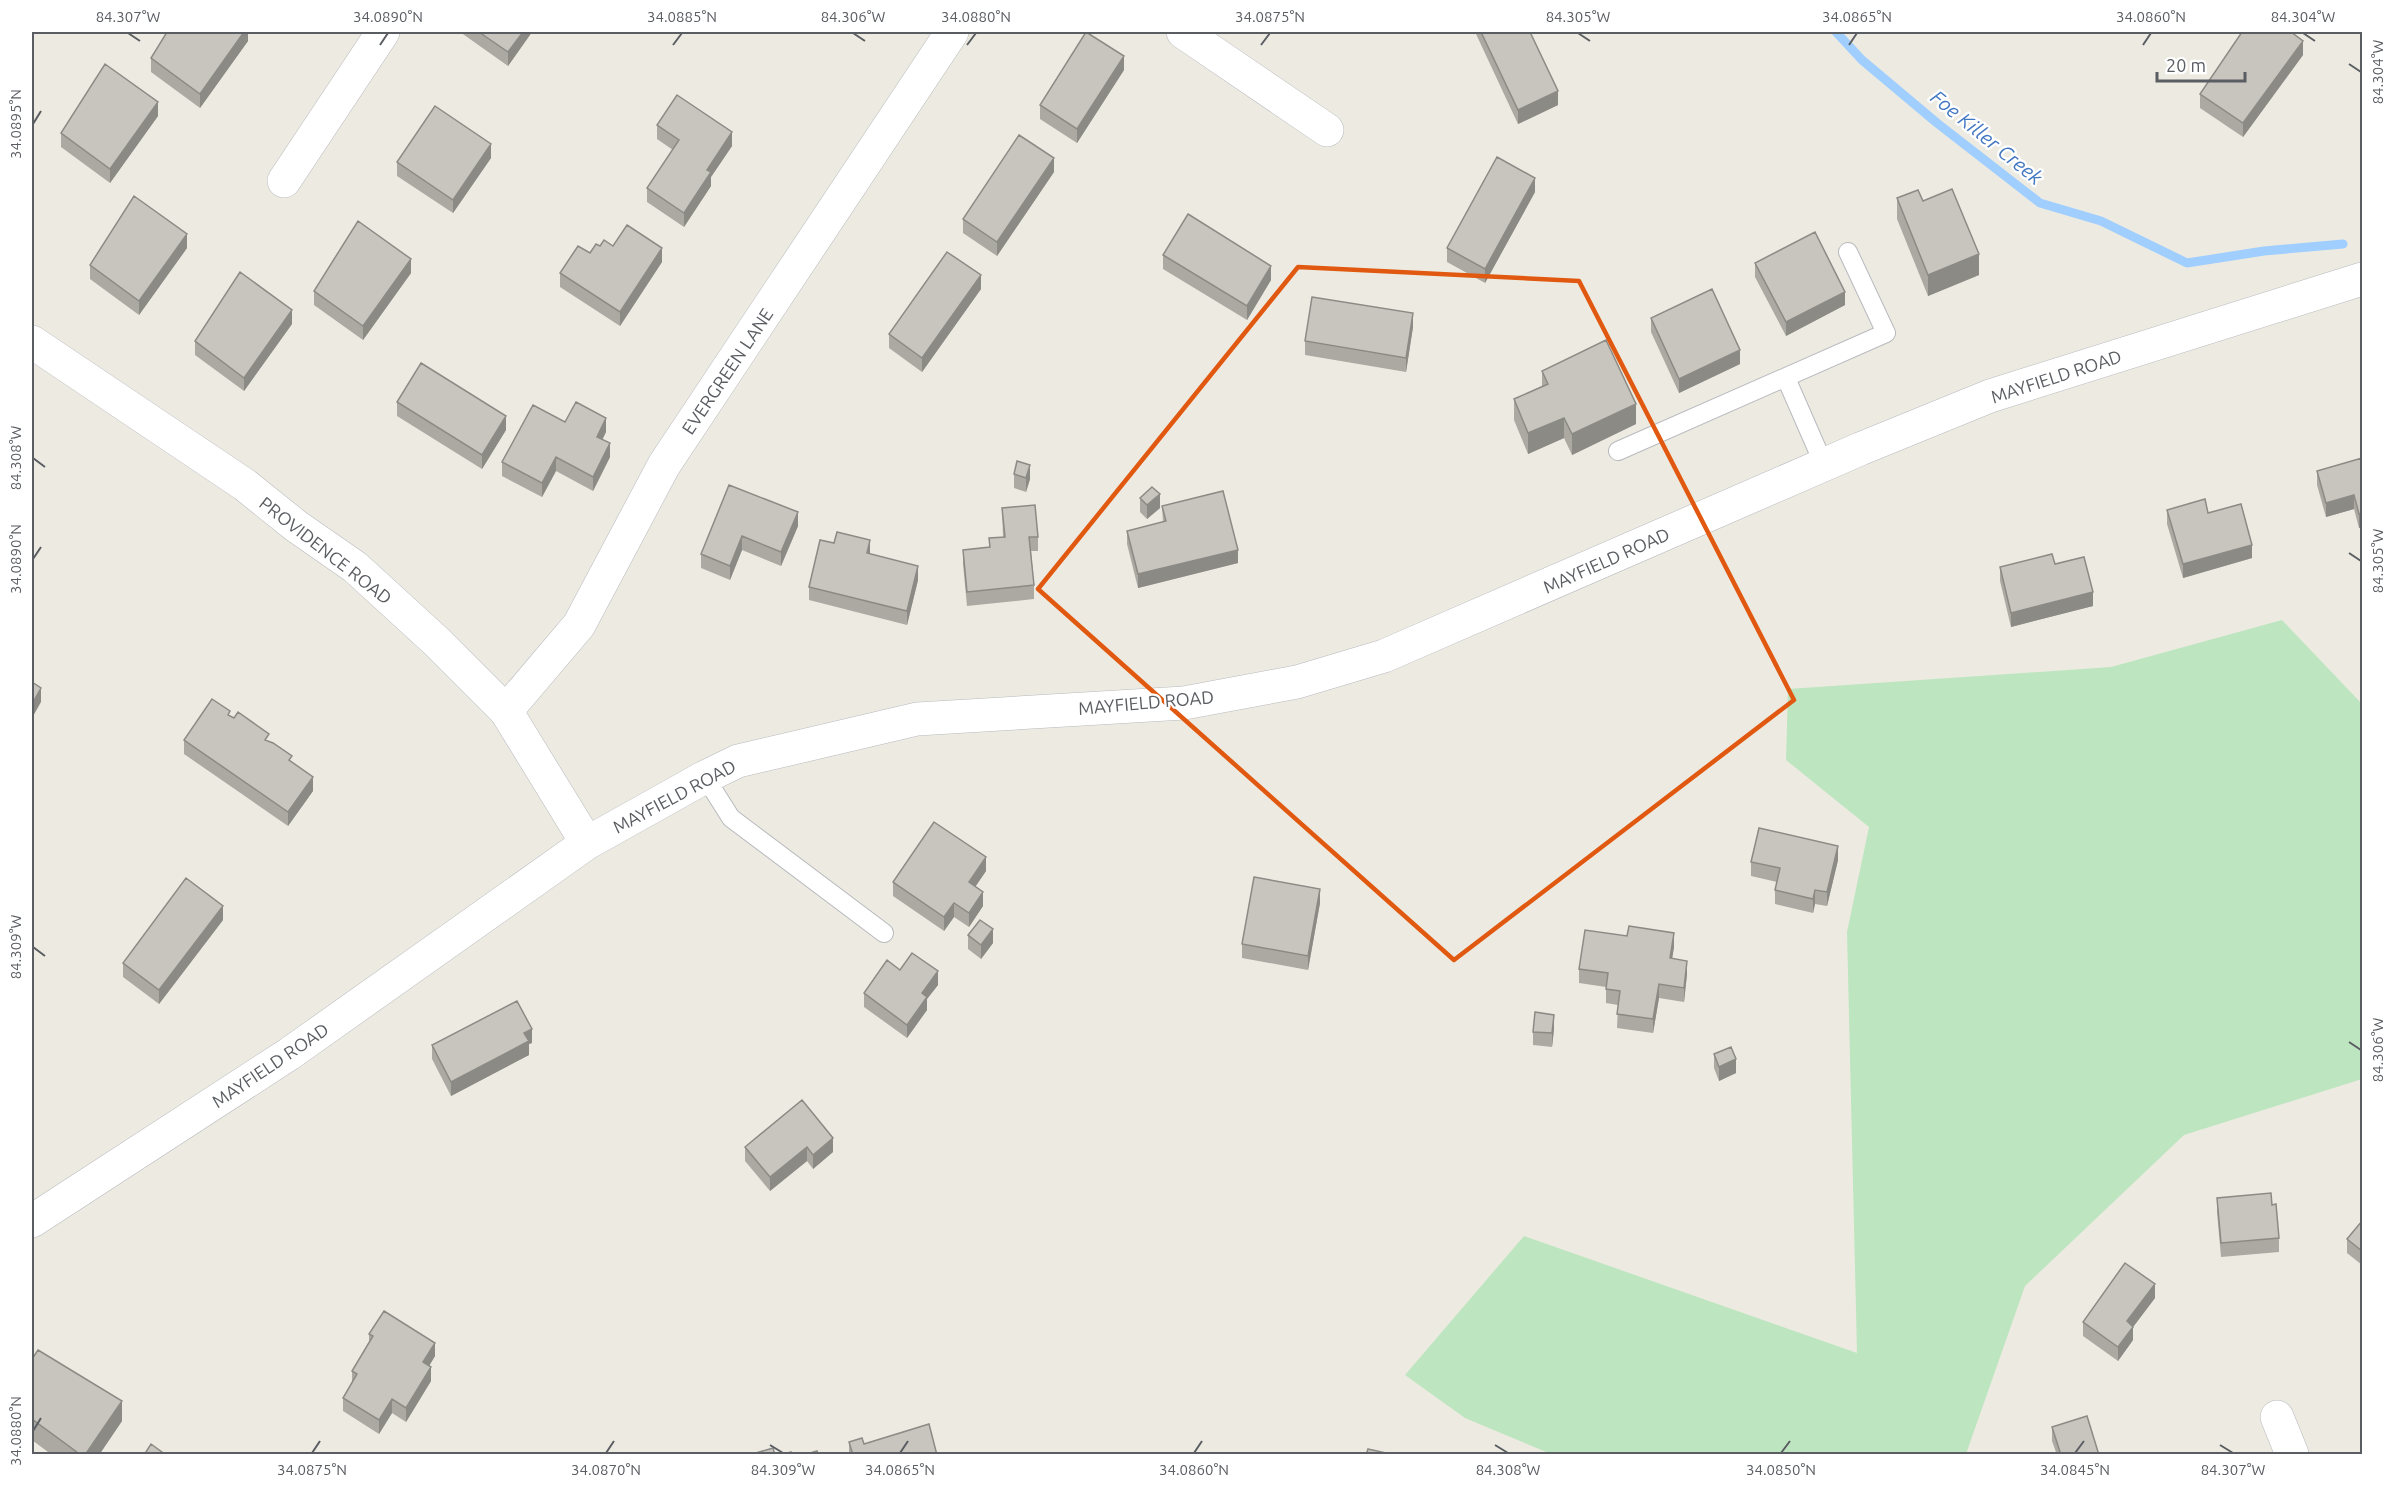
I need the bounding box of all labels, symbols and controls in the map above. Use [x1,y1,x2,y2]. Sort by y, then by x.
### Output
text: 84.307°W [96,8,160,25]
text: 34.0890°N [353,8,423,25]
text: 34.0885°N [647,8,717,25]
text: 84.306°W [821,8,885,25]
text: 34.0880°N [941,8,1011,25]
text: 34.0875°N [1235,8,1305,25]
text: 84.305°W [1546,8,1610,25]
text: 34.0865°N [1822,8,1892,25]
text: 34.0860°N [2116,8,2186,25]
text: 84.304°W [2271,8,2335,25]
text: 84.304°W [2369,40,2386,104]
scale bar [2157,45,2246,83]
text: 20 m [2166,55,2206,75]
water label: Foe Killer Creek [1927,85,2048,189]
text: 34.0895°N [7,89,24,159]
street label: EVERGREEN LANE [677,304,777,438]
street label: MAYFIELD ROAD [1988,345,2124,407]
text: 84.308°W [7,426,24,490]
street label: PROVIDENCE ROAD [256,492,396,608]
street label: MAYFIELD ROAD [1540,523,1672,597]
text: 34.0890°N [7,524,24,594]
text: 84.305°W [2369,529,2386,593]
street label: MAYFIELD ROAD [1077,686,1215,718]
street label: MAYFIELD ROAD [609,755,739,837]
text: 84.309°W [7,915,24,979]
text: 84.306°W [2369,1018,2386,1082]
street label: MAYFIELD ROAD [208,1019,332,1111]
text: 34.0880°N [7,1396,24,1466]
text: 34.0875°N [277,1461,347,1478]
text: 34.0870°N [571,1461,641,1478]
text: 84.309°W [751,1461,815,1478]
text: 34.0865°N [865,1461,935,1478]
text: 34.0860°N [1159,1461,1229,1478]
text: 84.308°W [1476,1461,1540,1478]
text: 34.0850°N [1746,1461,1816,1478]
text: 34.0845°N [2040,1461,2110,1478]
text: 84.307°W [2201,1461,2265,1478]

